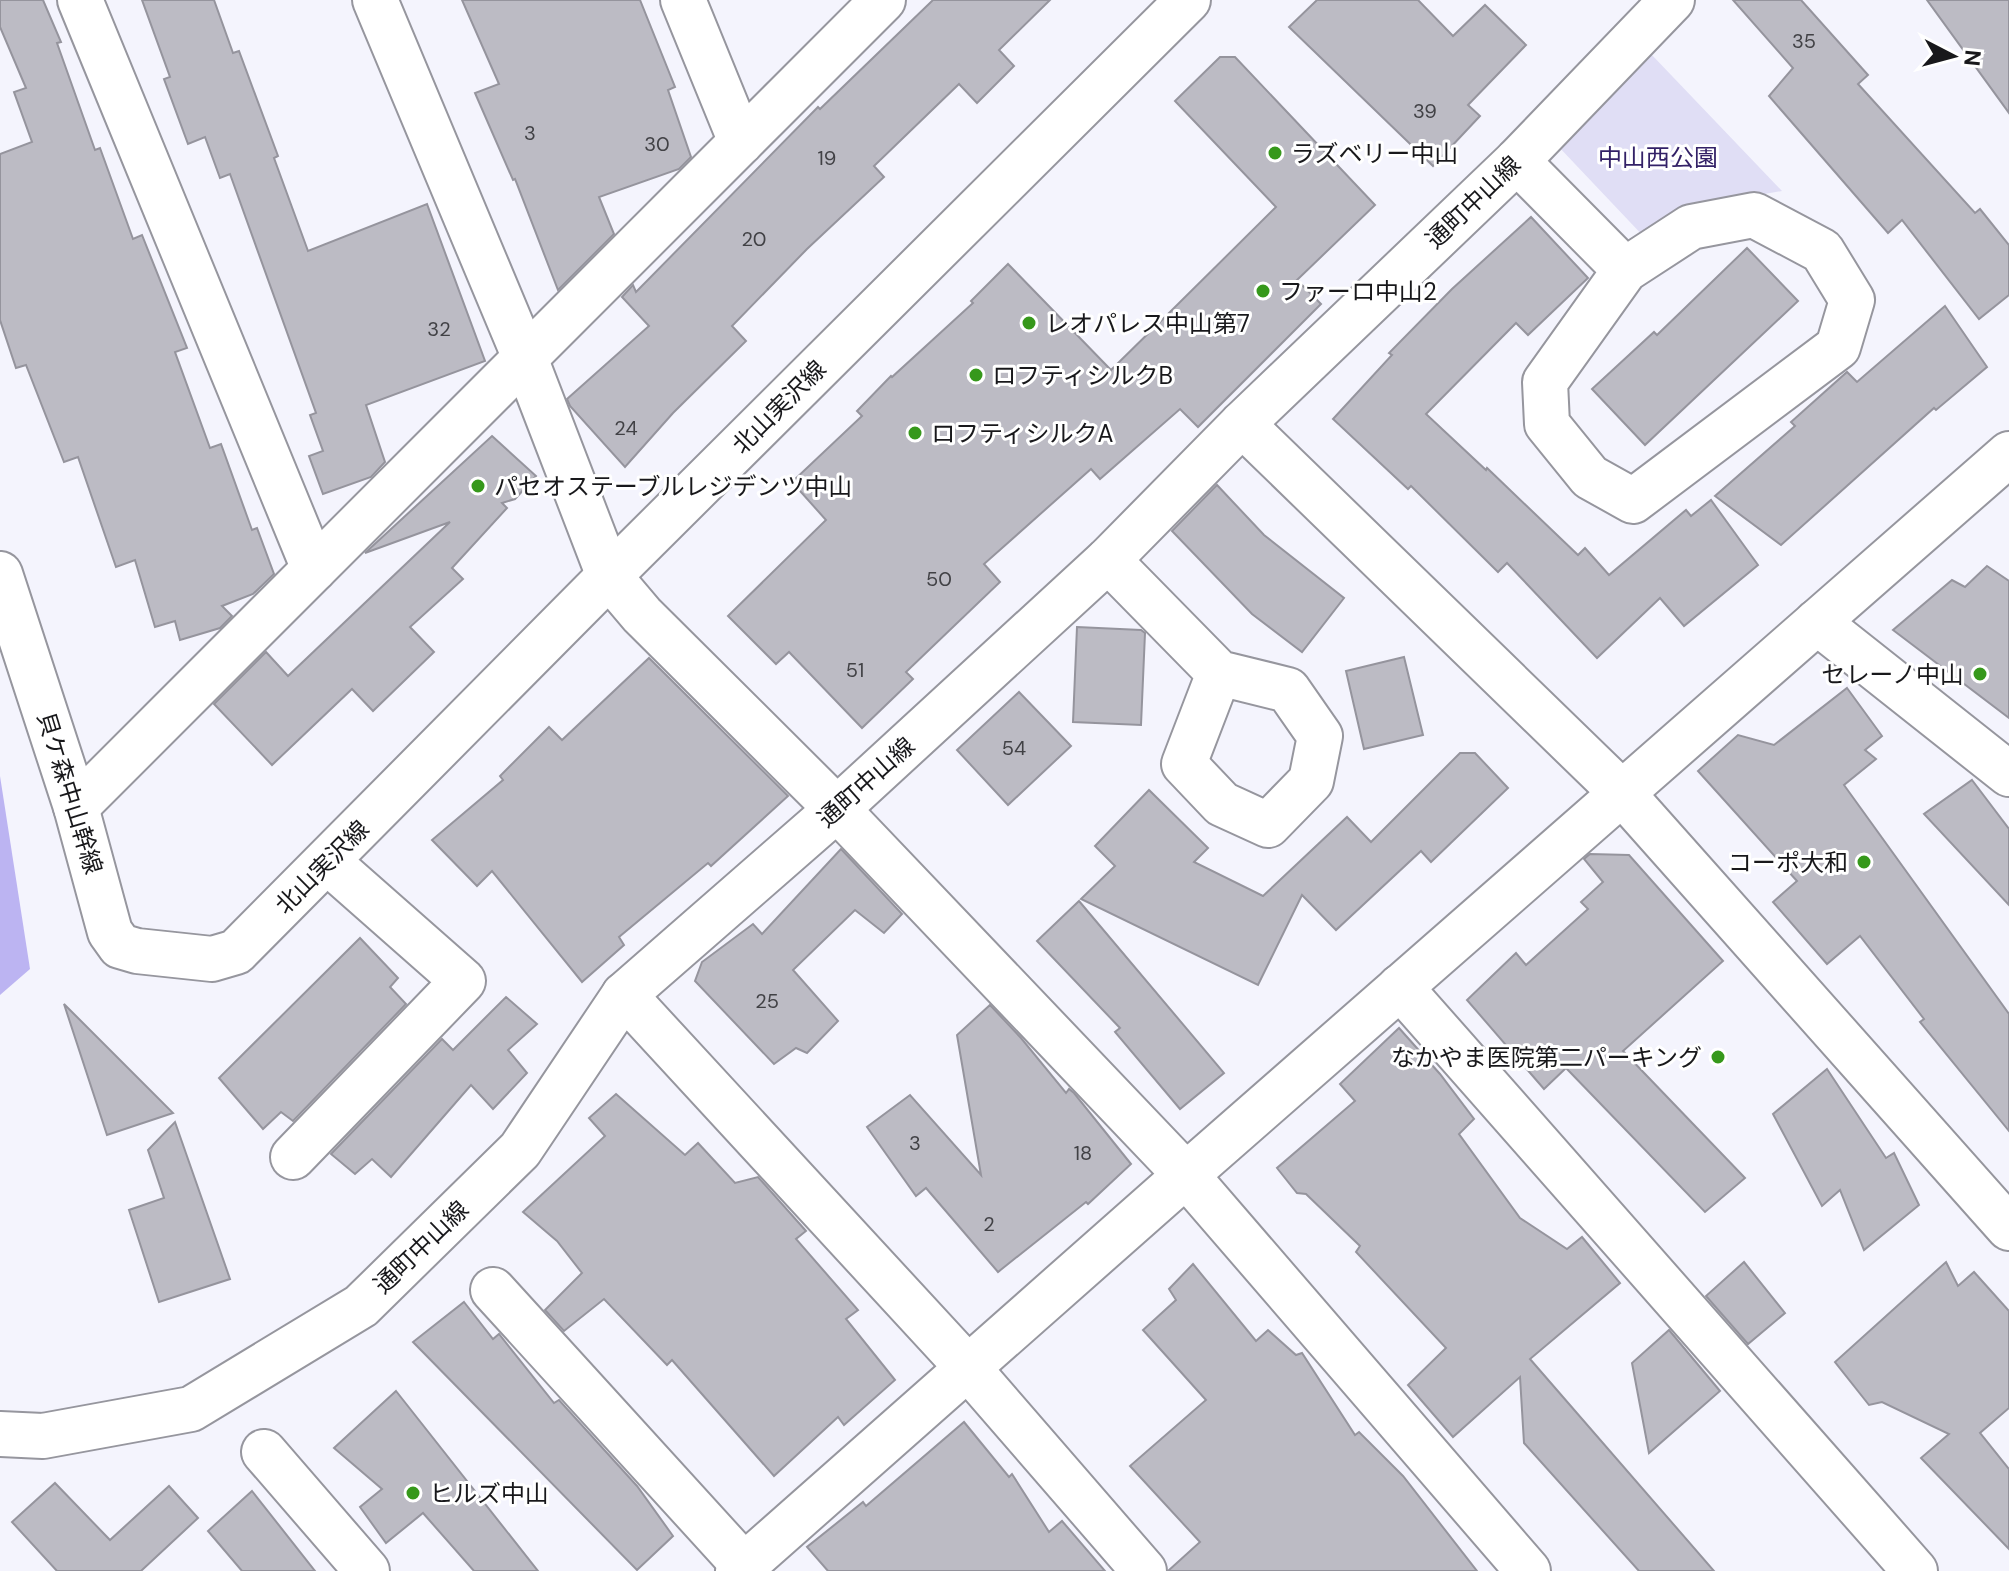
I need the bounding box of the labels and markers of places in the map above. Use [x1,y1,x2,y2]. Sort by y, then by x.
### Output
place label: ラズベリー中山 [1291,138,1459,169]
marker: ラズベリー中山 [1266,144,1284,162]
place label: ファーロ中山2 [1279,276,1437,307]
marker: ファーロ中山2 [1254,282,1272,300]
place label: レオパレス中山第7 [1045,308,1250,339]
marker: レオパレス中山第7 [1020,314,1038,332]
place label: ロフティシルクB [992,360,1173,391]
marker: ロフティシルクB [967,366,985,384]
place label: ロフティシルクA [931,418,1114,449]
marker: ロフティシルクA [906,424,924,442]
place label: パセオステーブルレジデンツ中山 [494,471,853,502]
marker: パセオステーブルレジデンツ中山 [469,477,487,495]
place label: セレーノ中山 [1821,659,1964,690]
marker: セレーノ中山 [1971,665,1989,683]
place label: コーポ大和 [1728,847,1848,878]
marker: コーポ大和 [1855,853,1873,871]
place label: なかやま医院第二パーキング [1391,1042,1702,1073]
marker: なかやま医院第二パーキング [1709,1048,1727,1066]
place label: ヒルズ中山 [429,1478,549,1509]
marker: ヒルズ中山 [404,1484,422,1502]

